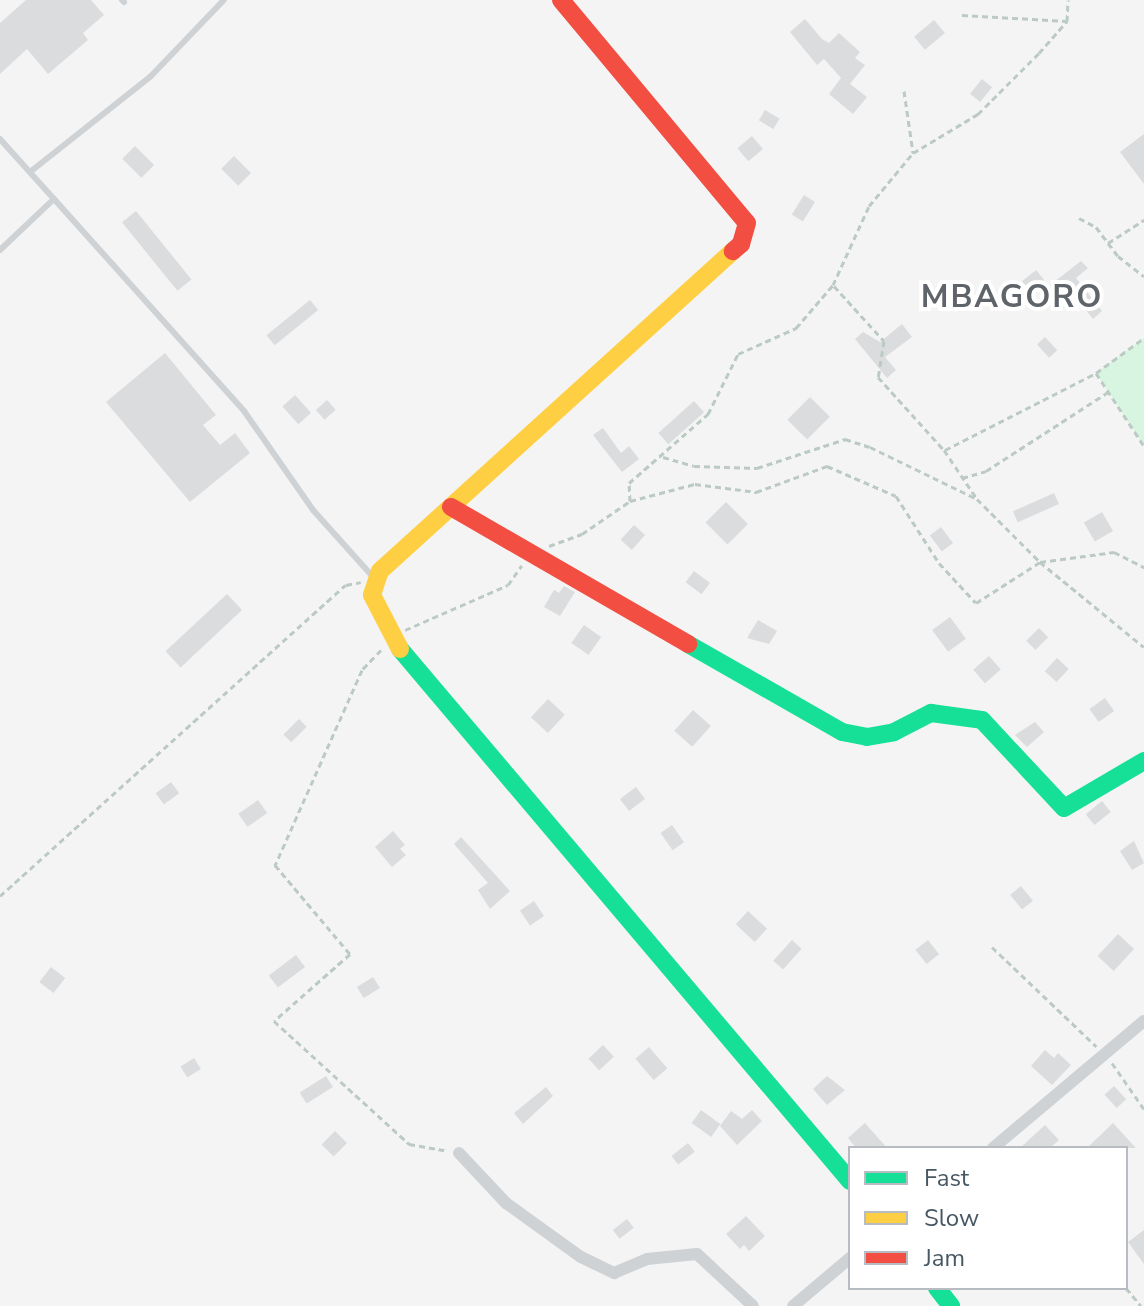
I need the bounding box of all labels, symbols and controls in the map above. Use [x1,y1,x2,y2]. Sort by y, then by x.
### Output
district label: MBAGORO [921,278,1103,316]
legend [848,1146,1128,1290]
text: Fast [924,1162,969,1194]
text: Slow [924,1202,979,1234]
text: Jam [924,1242,965,1274]

